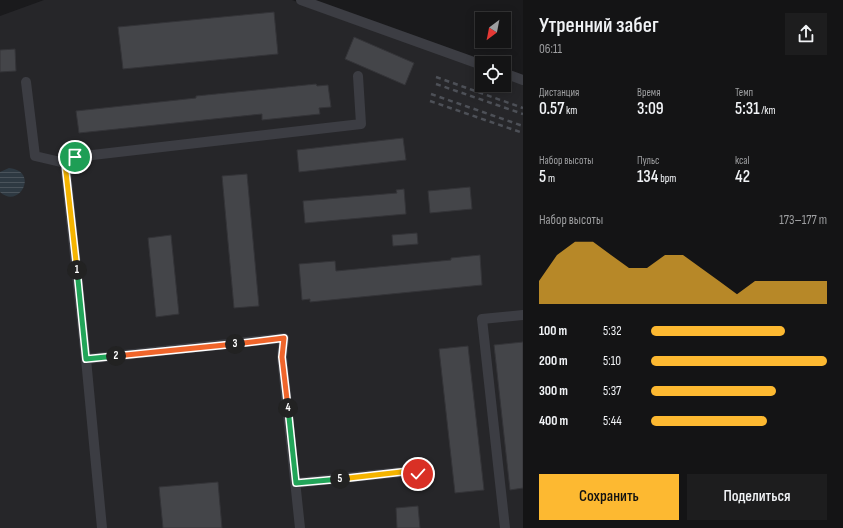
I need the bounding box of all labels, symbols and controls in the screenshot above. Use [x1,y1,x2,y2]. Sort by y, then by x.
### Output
north arrow [475,12,511,48]
map controls [475,12,511,92]
text: Утренний забег [539,12,659,39]
button: share [785,13,827,55]
text: 06:11 [539,41,562,57]
button: locate [475,56,511,92]
text: Дистанция [539,86,579,99]
text: Время [637,86,661,99]
text: Темп [735,86,753,99]
text: 0.57 [539,99,564,119]
text: 3:09 [637,99,664,119]
text: 5:31 [735,99,760,119]
text: km [564,104,577,117]
text: /km [760,104,776,117]
pin [58,140,92,174]
icon: arrive [64,146,86,168]
text: Набор высоты [539,154,593,167]
text: Пульс [637,154,659,167]
text: kcal [735,154,750,167]
text: 5 [539,167,546,187]
text: 134 [637,167,658,187]
text: 42 [735,167,750,187]
text: m [546,172,555,185]
text: bpm [658,172,676,185]
text: Набор высоты [539,212,603,228]
text: 173–177 m [779,212,827,228]
pin: 1 [67,260,87,280]
text: 1 [75,263,79,276]
text: 100 m [539,323,567,339]
text: 5:32 [603,323,622,339]
pin: 3 [225,334,245,354]
text: 3 [233,337,237,350]
pin: 2 [106,346,126,366]
text: 2 [114,349,118,362]
text: 200 m [539,353,568,369]
text: 5:10 [603,353,621,369]
text: 300 m [539,383,568,399]
text: 5:37 [603,383,621,399]
pin: 4 [278,398,298,418]
text: 4 [285,401,291,414]
text: 400 m [539,413,568,429]
text: 5:44 [603,413,622,429]
pin [401,457,435,491]
icon: check [407,463,429,485]
pin: 5 [330,469,350,489]
text: 5 [338,472,342,485]
button: Сохранить [539,474,679,520]
button: Поделиться [687,474,827,520]

